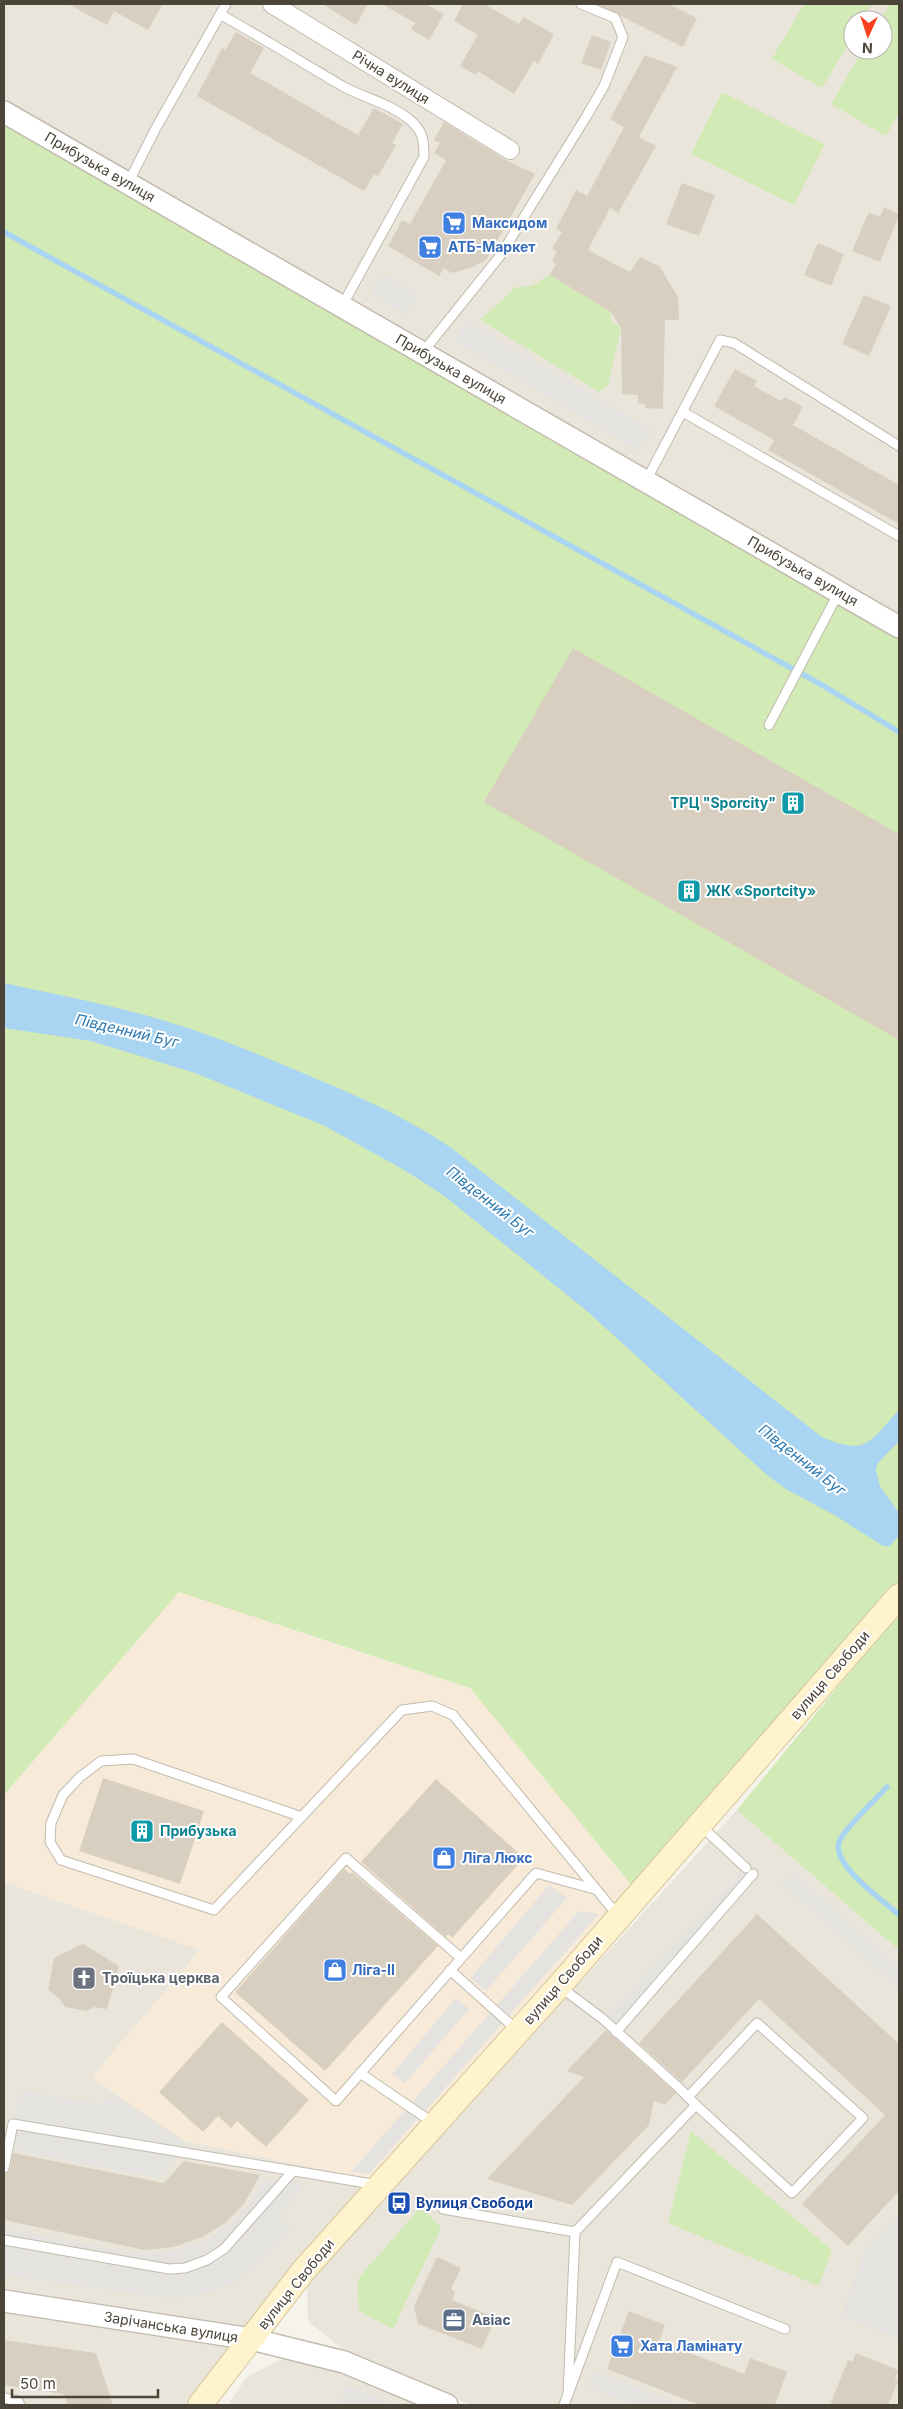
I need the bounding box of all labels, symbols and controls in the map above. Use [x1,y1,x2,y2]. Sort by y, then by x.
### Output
north arrow [843,10,893,60]
text: N [862,40,873,57]
street label: Річна вулиця [349,46,433,107]
street label: Прибузька вулиця [42,128,159,205]
supermarket icon: Максидом [441,210,467,236]
place label: Максидом [472,214,547,231]
supermarket icon: АТБ-Маркет [417,234,443,260]
place label: АТБ-Маркет [448,238,536,255]
street label: Прибузька вулиця [393,330,510,407]
street label: Прибузька вулиця [745,532,862,609]
building icon: ТРЦ "Sporcity" [780,790,806,816]
place label: ТРЦ "Sporcity" [670,794,776,811]
building icon: ЖК «Sportcity» [676,878,702,904]
place label: ЖК «Sportcity» [706,882,816,899]
water label: Південний Буг [73,1009,181,1052]
water label: Південний Буг [443,1162,538,1242]
water label: Південний Буг [755,1420,850,1500]
street label: вулиця Свободи [787,1627,873,1722]
building icon: Прибузька [129,1818,155,1844]
place label: Прибузька [160,1822,237,1839]
shop icon: Ліга Люкс [431,1845,457,1871]
place label: Ліга Люкс [462,1849,533,1866]
street label: вулиця Свободи [520,1932,606,2027]
shop icon: Ліга-II [322,1957,348,1983]
place label: Ліга-II [352,1961,395,1978]
church icon: Троїцька церква [71,1965,97,1991]
place label: Троїцька церква [102,1969,220,1986]
bus stop icon: Вулиця Свободи [386,2190,412,2216]
place label: Вулиця Свободи [416,2194,533,2211]
street label: вулиця Свободи [254,2235,337,2332]
office icon: Авіас [441,2307,467,2333]
street label: Зарічанська вулиця [103,2308,239,2345]
place label: Авіас [472,2311,511,2328]
supermarket icon: Хата Ламінату [609,2333,635,2359]
place label: Хата Ламінату [640,2337,743,2354]
scale bar [12,2366,159,2398]
text: 50 m [20,2374,56,2393]

